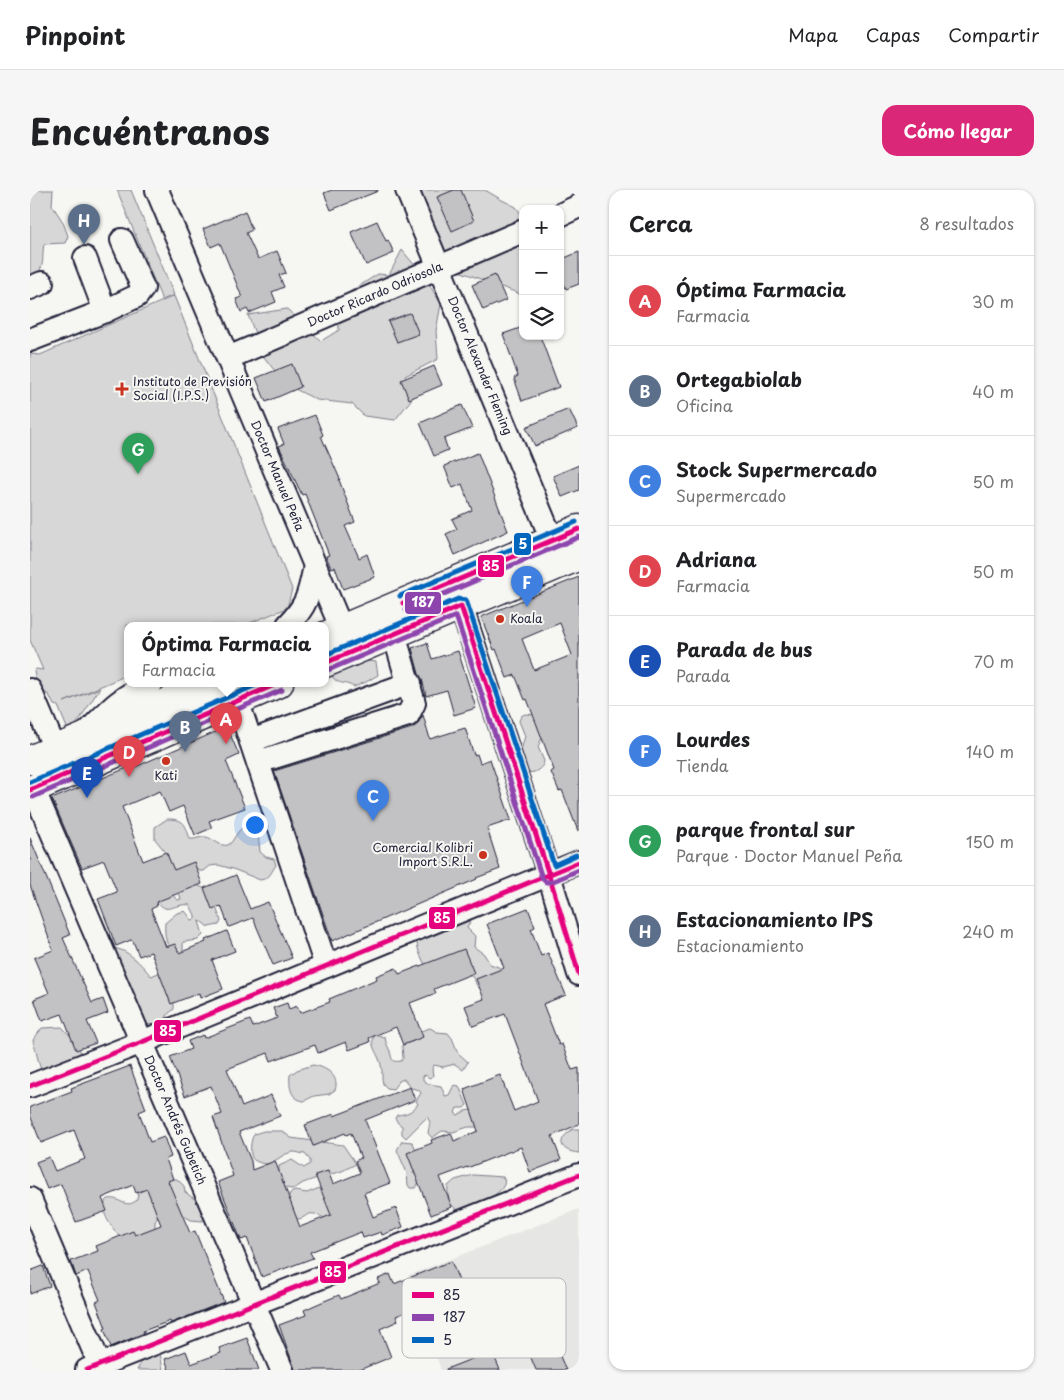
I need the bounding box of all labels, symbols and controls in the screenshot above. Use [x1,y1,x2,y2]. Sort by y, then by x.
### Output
text: Pinpoint [25,17,126,53]
text: Mapa [788,21,838,48]
text: Capas [866,21,920,48]
text: Compartir [948,21,1039,48]
text: Encuéntranos [30,104,270,157]
button: Cómo llegar [882,105,1034,156]
pin: H [68,204,100,245]
map controls [519,205,564,340]
button: + [519,205,564,250]
text: Cerca [629,207,693,239]
text: 8 resultados [919,211,1014,235]
button: − [519,250,564,295]
street label: Doctor Ricardo Odriosola [304,256,446,331]
text: Óptima Farmacia [676,275,846,303]
text: A [639,289,651,313]
text: 30 m [972,289,1014,313]
street label: Doctor Alexander Fleming [444,293,517,437]
button: layers [519,295,564,340]
text: Farmacia [676,303,750,327]
text: Ortegabiolab [676,365,802,393]
place label: Instituto de Previsión Social (I.P.S.) [133,372,252,404]
text: B [640,379,650,403]
text: 40 m [972,379,1014,403]
marker: Instituto de Previsión Social (I.P.S.) [115,382,129,396]
text: Oficina [676,393,733,417]
street label: Doctor Manuel Peña [247,417,310,534]
pin: G [122,433,154,474]
text: Stock Supermercado [676,455,877,483]
text: C [639,469,651,493]
text: 50 m [973,469,1014,493]
text: Supermercado [676,483,786,507]
line badge: 5 [513,532,532,556]
text: 5 [519,533,528,554]
text: Adriana [676,545,757,573]
line badge: 85 [477,554,505,578]
text: 85 [482,555,500,576]
text: D [639,559,651,583]
text: 50 m [973,559,1014,583]
pin: F [511,566,543,607]
text: Farmacia [676,573,750,597]
line badge: 187 [404,591,442,615]
text: 187 [411,591,435,612]
place label: Koala [510,609,543,627]
marker: Koala [494,613,506,625]
popup [124,622,329,687]
text: Óptima Farmacia [142,629,311,657]
text: Parada de bus [676,635,812,663]
text: E [640,649,650,673]
text: 70 m [974,649,1014,673]
text: Farmacia [142,657,215,681]
text: Parada [676,663,730,687]
pin: A [210,703,242,744]
pin: B [169,711,201,752]
text: Lourdes [676,725,750,753]
pin: D [113,736,145,777]
text: F [640,739,650,763]
text: 140 m [966,739,1014,763]
text: Tienda [676,753,729,777]
marker: Kati [160,755,172,767]
pin: E [71,757,103,798]
place label: Kati [155,766,177,784]
pin: C [357,780,389,821]
your location [242,812,268,838]
text: parque frontal sur [676,815,855,843]
text: G [638,829,652,853]
text: 150 m [966,829,1014,853]
place label: Comercial Kolibri Import S.R.L. [372,838,473,870]
text: Parque · Doctor Manuel Peña [676,843,902,867]
marker: Comercial Kolibri Import S.R.L. [477,849,489,861]
text: Estacionamiento IPS [676,905,873,933]
line badge: 85 [428,906,456,930]
text: 85 [433,907,451,928]
text: H [639,919,651,943]
text: 240 m [962,919,1014,943]
text: Estacionamiento [676,933,804,957]
line badge: 85 [153,1019,182,1043]
text: 85 [159,1020,177,1041]
street label: Doctor Andrés Gubetich [140,1052,212,1187]
line badge: 85 [319,1260,347,1284]
text: 85 [324,1261,342,1282]
legend [402,1278,566,1358]
text: 85 [443,1284,460,1305]
text: 187 [443,1306,465,1327]
text: 5 [443,1329,452,1350]

